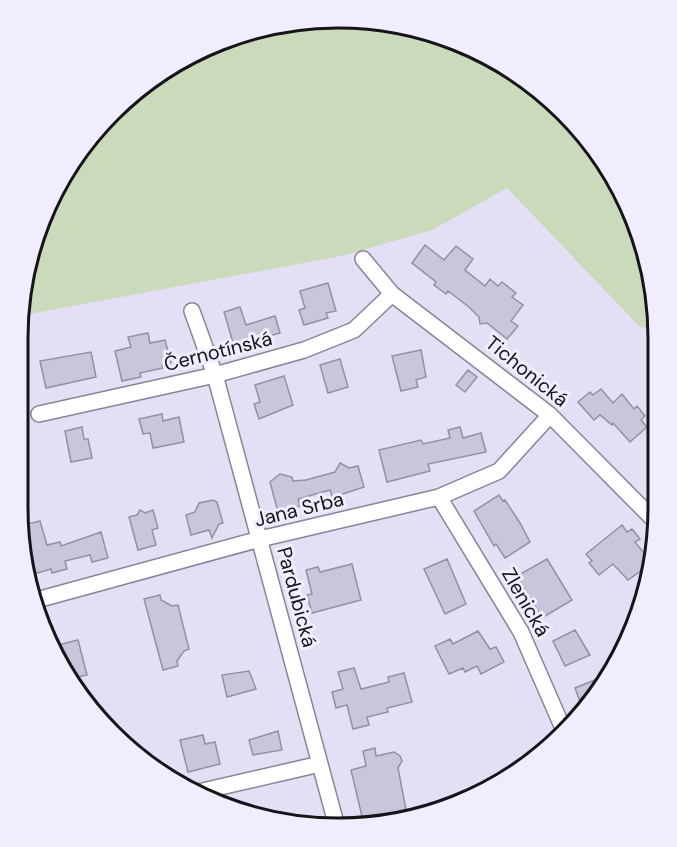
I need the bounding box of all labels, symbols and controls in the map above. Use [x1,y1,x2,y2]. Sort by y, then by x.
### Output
street label: Černotínská [161,325,275,377]
street label: Tichonická [480,330,574,412]
street label: Jana Srba [252,485,346,533]
street label: Pardubická [271,544,323,650]
street label: Zlenická [496,563,556,641]

